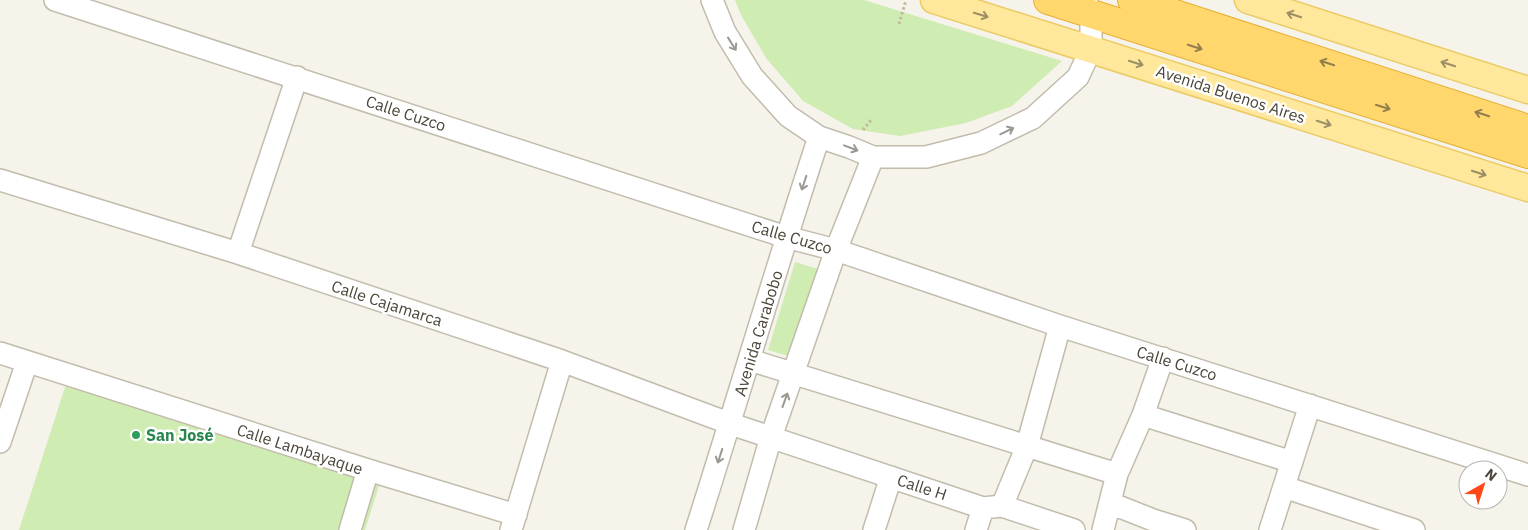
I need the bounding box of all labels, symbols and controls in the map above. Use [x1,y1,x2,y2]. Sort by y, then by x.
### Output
one-way arrow [1286,9,1302,19]
one-way arrow [973,10,989,20]
one-way arrow [727,37,737,51]
one-way arrow [1186,43,1202,52]
one-way arrow [1319,58,1335,68]
one-way arrow [1128,59,1144,69]
one-way arrow [1441,59,1457,69]
street label: Avenida Buenos Aires [1154,60,1308,128]
street label: Calle Cuzco [364,91,449,135]
one-way arrow [1374,103,1390,113]
one-way arrow [1474,108,1490,118]
one-way arrow [1316,119,1332,129]
one-way arrow [999,126,1014,135]
one-way arrow [843,144,858,153]
one-way arrow [1471,168,1487,178]
one-way arrow [798,175,808,191]
street label: Calle Cuzco [749,216,835,258]
street label: Avenida Carabobo [729,268,787,398]
street label: Calle Cajamarca [329,276,445,331]
street label: Calle Cuzco [1134,341,1220,385]
one-way arrow [781,393,790,408]
street label: Calle Lambayaque [234,419,366,479]
place label: San José [146,425,213,445]
marker: San José [130,429,142,441]
one-way arrow [715,447,725,463]
north arrow [1458,460,1508,510]
text: N [1482,465,1501,485]
street label: Calle H [895,470,949,504]

